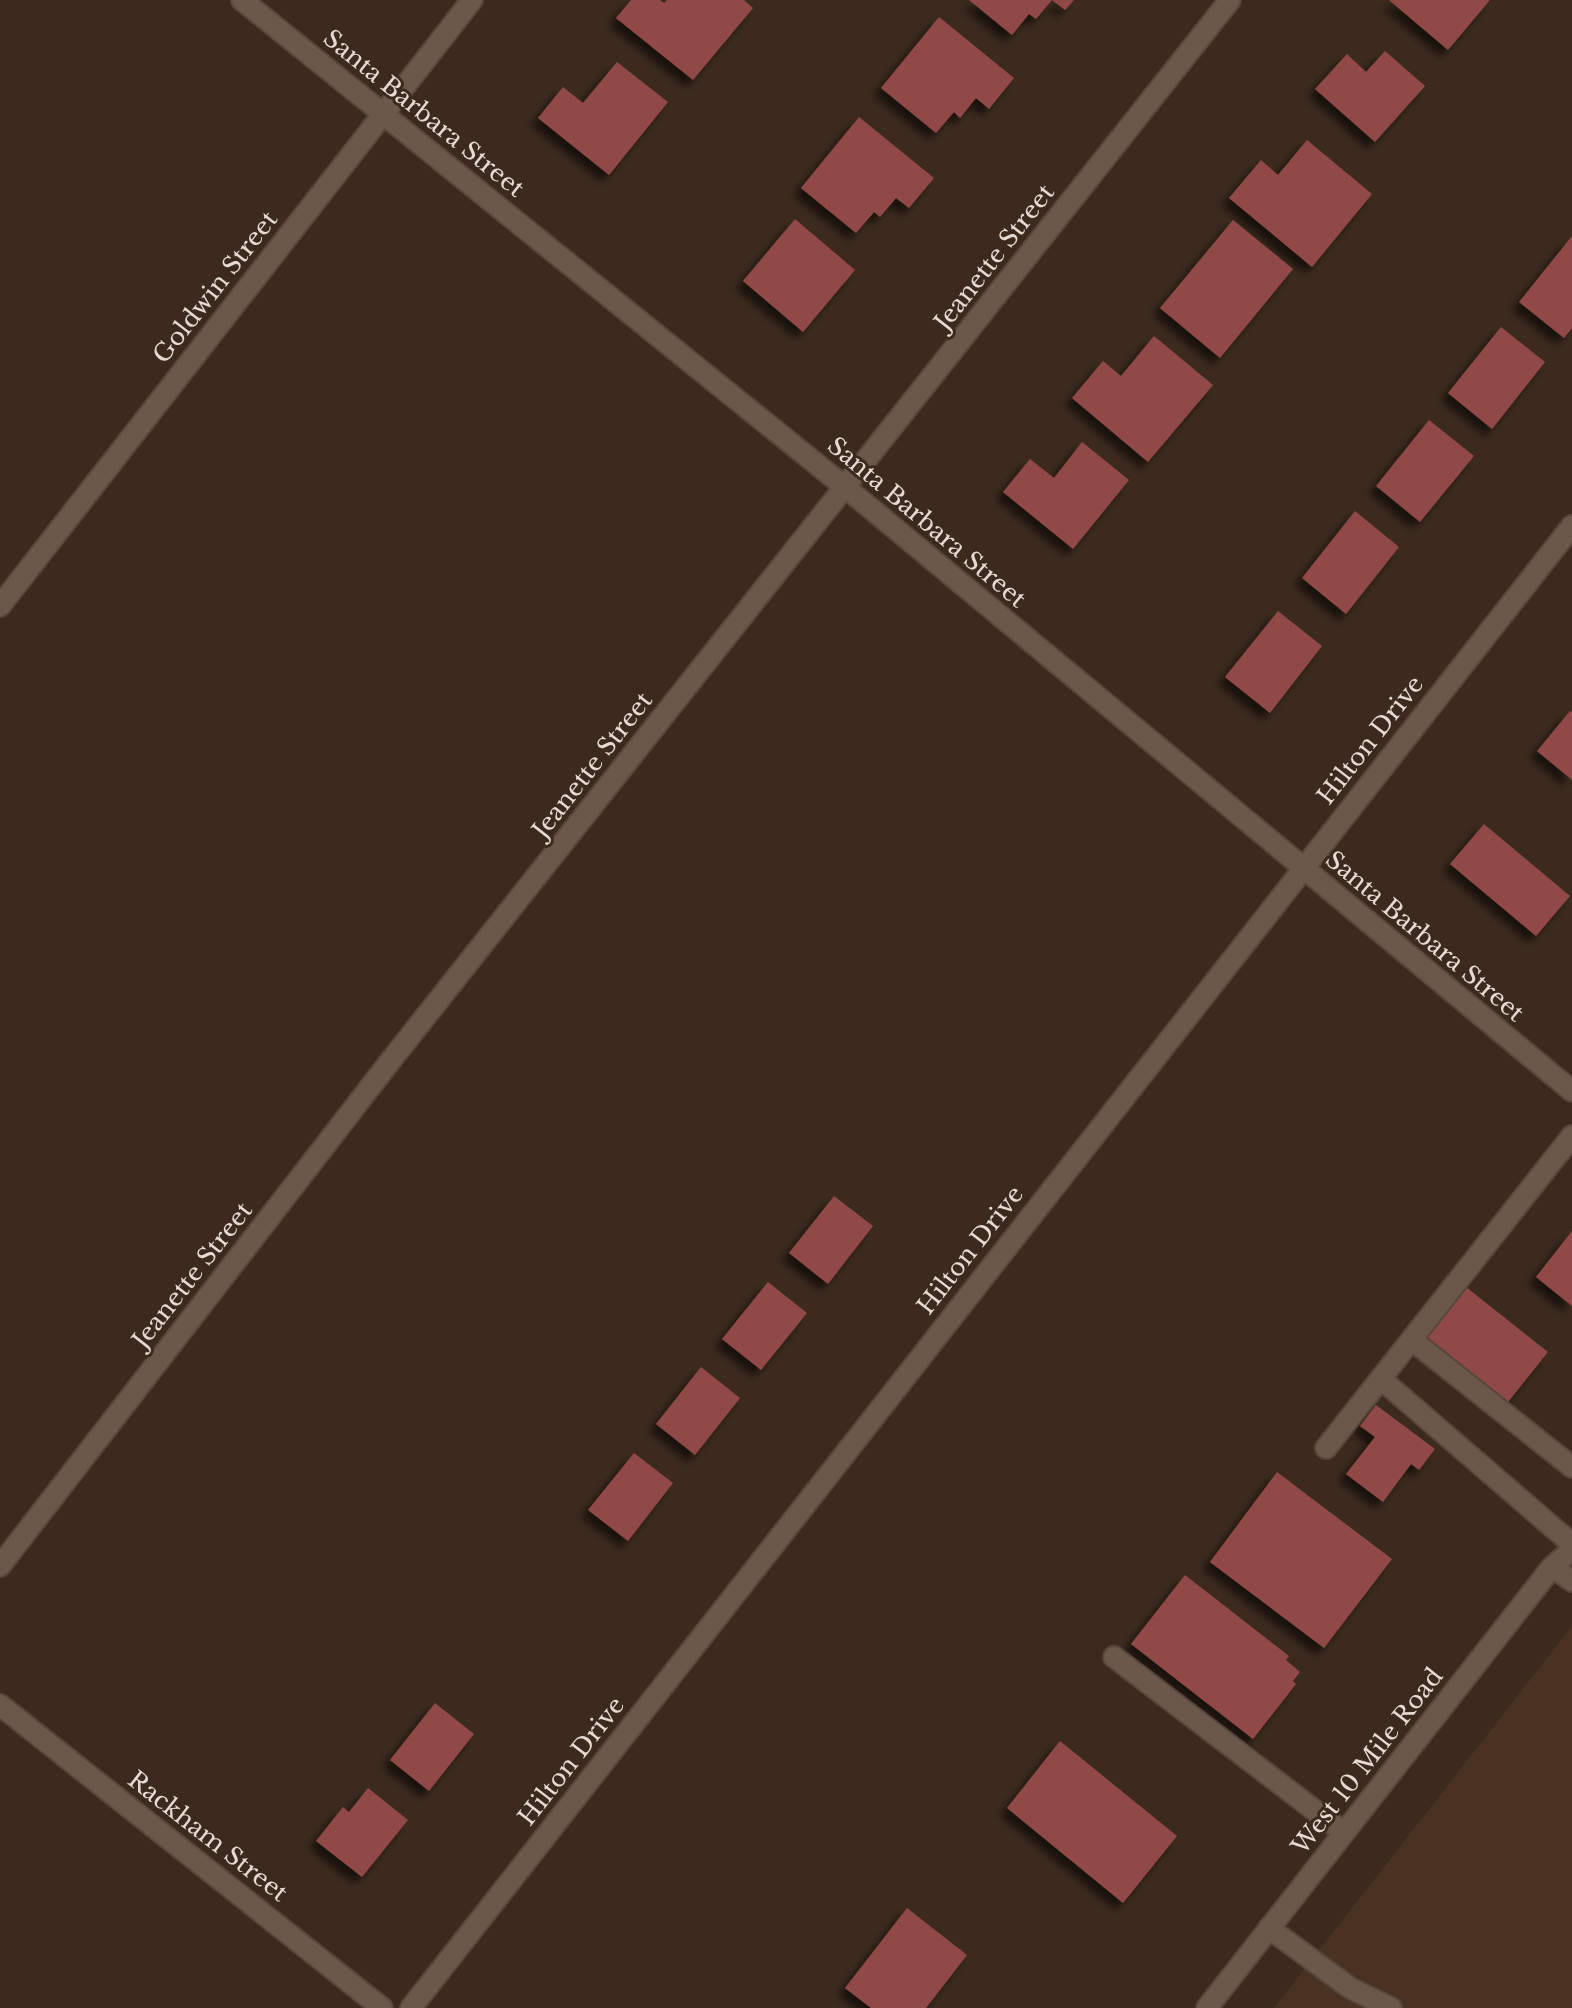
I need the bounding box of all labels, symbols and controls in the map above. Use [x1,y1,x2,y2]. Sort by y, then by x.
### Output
street label: Santa Barbara Street [318,23,530,203]
street label: Jeanette Street [926,178,1060,338]
street label: Goldwin Street [147,205,283,369]
street label: Santa Barbara Street [822,431,1032,613]
street label: Hilton Drive [1311,670,1429,810]
street label: Jeanette Street [524,686,658,846]
street label: Santa Barbara Street [1320,845,1530,1027]
street label: Hilton Drive [911,1180,1029,1320]
street label: Jeanette Street [124,1196,258,1356]
street label: West 10 Mile Road [1285,1662,1449,1861]
street label: Hilton Drive [512,1691,630,1831]
street label: Rackham Street [122,1765,294,1907]

